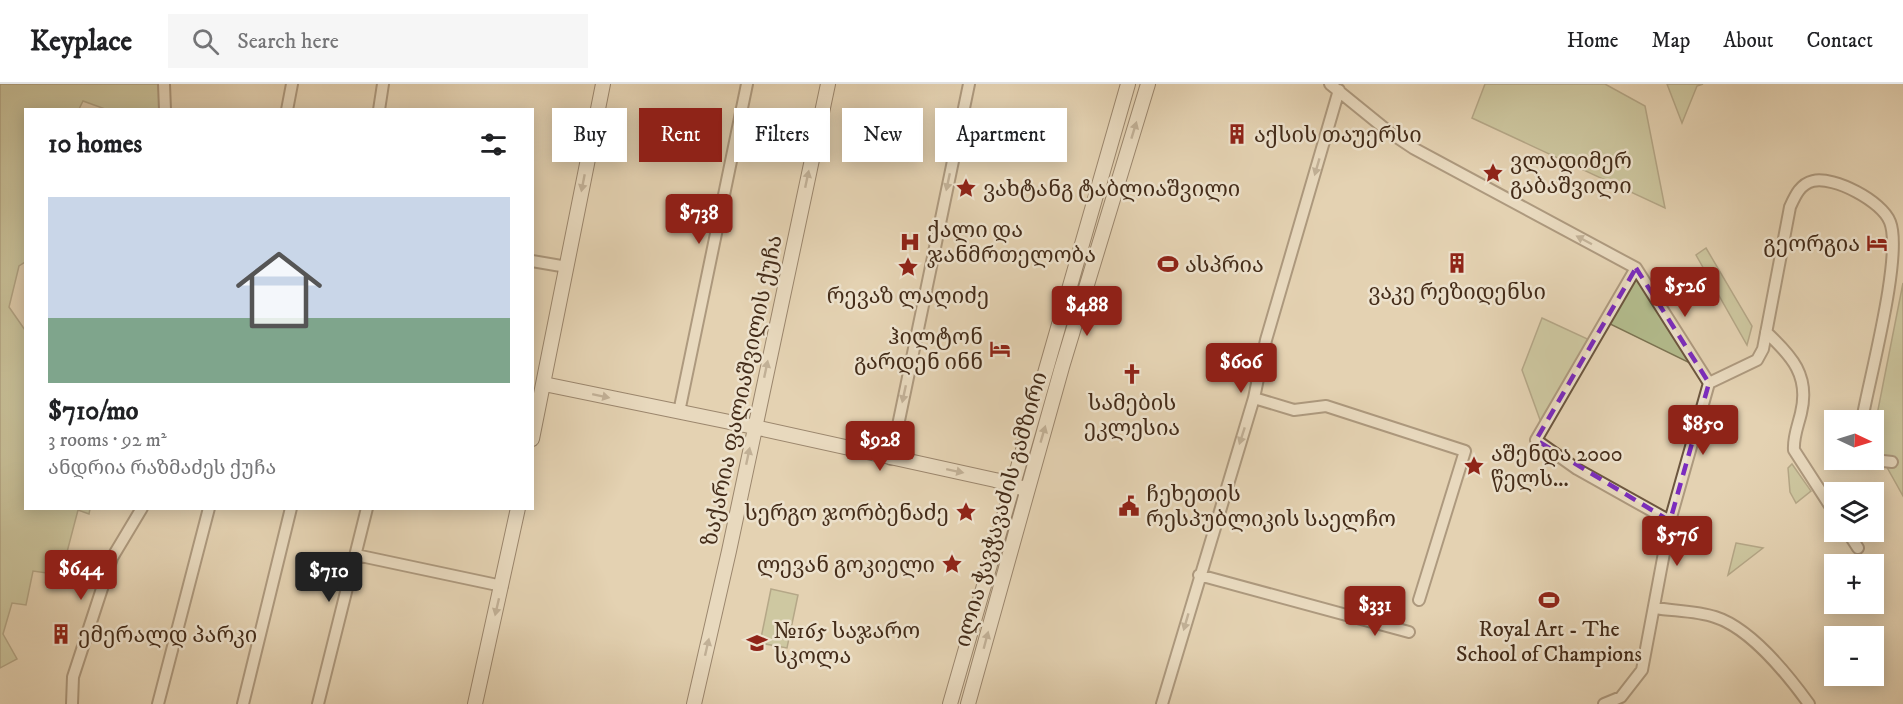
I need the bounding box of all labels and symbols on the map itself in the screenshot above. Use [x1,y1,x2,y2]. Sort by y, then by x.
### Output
one-way arrow [1130,120,1139,138]
building icon: აქსის თაუერსი [1225,122,1249,146]
place label: აქსის თაუერსი [1254,122,1422,149]
place label: ვლადიმერ გაბაშვილი [1510,148,1632,200]
one-way arrow [1312,158,1321,176]
place icon: ვლადიმერ გაბაშვილი [1481,161,1505,185]
one-way arrow [803,169,812,188]
one-way arrow [578,173,587,192]
one-way arrow [943,173,952,192]
place icon: ვახტანგ ტაბლიაშვილი [954,176,978,200]
place label: ვახტანგ ტაბლიაშვილი [983,176,1240,203]
pin: $738 [663,194,735,245]
place label: ქალი და ჯანმრთელობა [927,217,1096,269]
hospital icon: ქალი და ჯანმრთელობა [898,230,922,254]
place label: გეორგია [1763,231,1860,258]
hotel icon: გეორგია [1865,231,1889,255]
street label: ზაქარია ფალიაშვილის ქუჩა [696,232,789,548]
one-way arrow [1575,236,1593,246]
building icon: ვაკე რეზიდენსი [1445,251,1469,275]
sports icon: ასპრია [1156,252,1180,276]
place label: ასპრია [1185,252,1264,279]
place icon: რევაზ ლაღიძე [896,255,920,279]
pin: $526 [1649,267,1721,318]
place label: ვაკე რეზიდენსი [1368,279,1546,306]
place label: რევაზ ლაღიძე [827,283,989,310]
pin: $488 [1051,286,1123,337]
place label: ჰილტონ გარდენ ინნ [854,324,983,376]
hotel icon: ჰილტონ გარდენ ინნ [988,337,1012,361]
pin: $606 [1205,343,1277,394]
one-way arrow [762,360,772,379]
church icon: სამების ეკლესია [1120,362,1144,386]
street label: ილია ჭავჭავაძის გამზირი [949,369,1054,650]
one-way arrow [899,385,908,404]
place label: სამების ეკლესია [1084,390,1180,442]
one-way arrow [592,392,611,401]
pin: $850 [1667,405,1739,456]
north arrow [1824,410,1884,470]
pin: $928 [844,421,916,472]
one-way arrow [1039,425,1048,443]
one-way arrow [1237,427,1246,445]
place label: აშენდა 2000 წელს... [1491,441,1623,493]
one-way arrow [744,447,754,466]
place icon: აშენდა 2000 წელს... [1462,454,1486,478]
one-way arrow [946,467,964,477]
place label: ჩეხეთის რესპუბლიკის საელჩო [1146,481,1396,533]
public building icon: ჩეხეთის რესპუბლიკის საელჩო [1117,494,1141,518]
place label: სერგო ჯორბენაძე [744,500,949,527]
place icon: სერგო ჯორბენაძე [954,500,978,524]
pin: $576 [1641,516,1713,567]
pin: $644 [45,550,117,601]
pin: $710 [293,552,365,603]
place label: ლევან გოკიელი [757,552,935,579]
place icon: ლევან გოკიელი [940,552,964,576]
pin: $331 [1339,586,1411,637]
sports icon: Royal Art - The School of Champions [1537,588,1561,612]
one-way arrow [492,598,502,616]
one-way arrow [1181,613,1190,631]
place label: Royal Art - The School of Champions [1456,616,1642,668]
place label: №165 საჯარო სკოლა [774,618,920,670]
building icon: ემერალდ პარკი [49,622,73,646]
place label: ემერალდ პარკი [78,622,257,649]
school or university icon: №165 საჯარო სკოლა [745,631,769,655]
one-way arrow [981,631,991,649]
one-way arrow [703,637,712,656]

